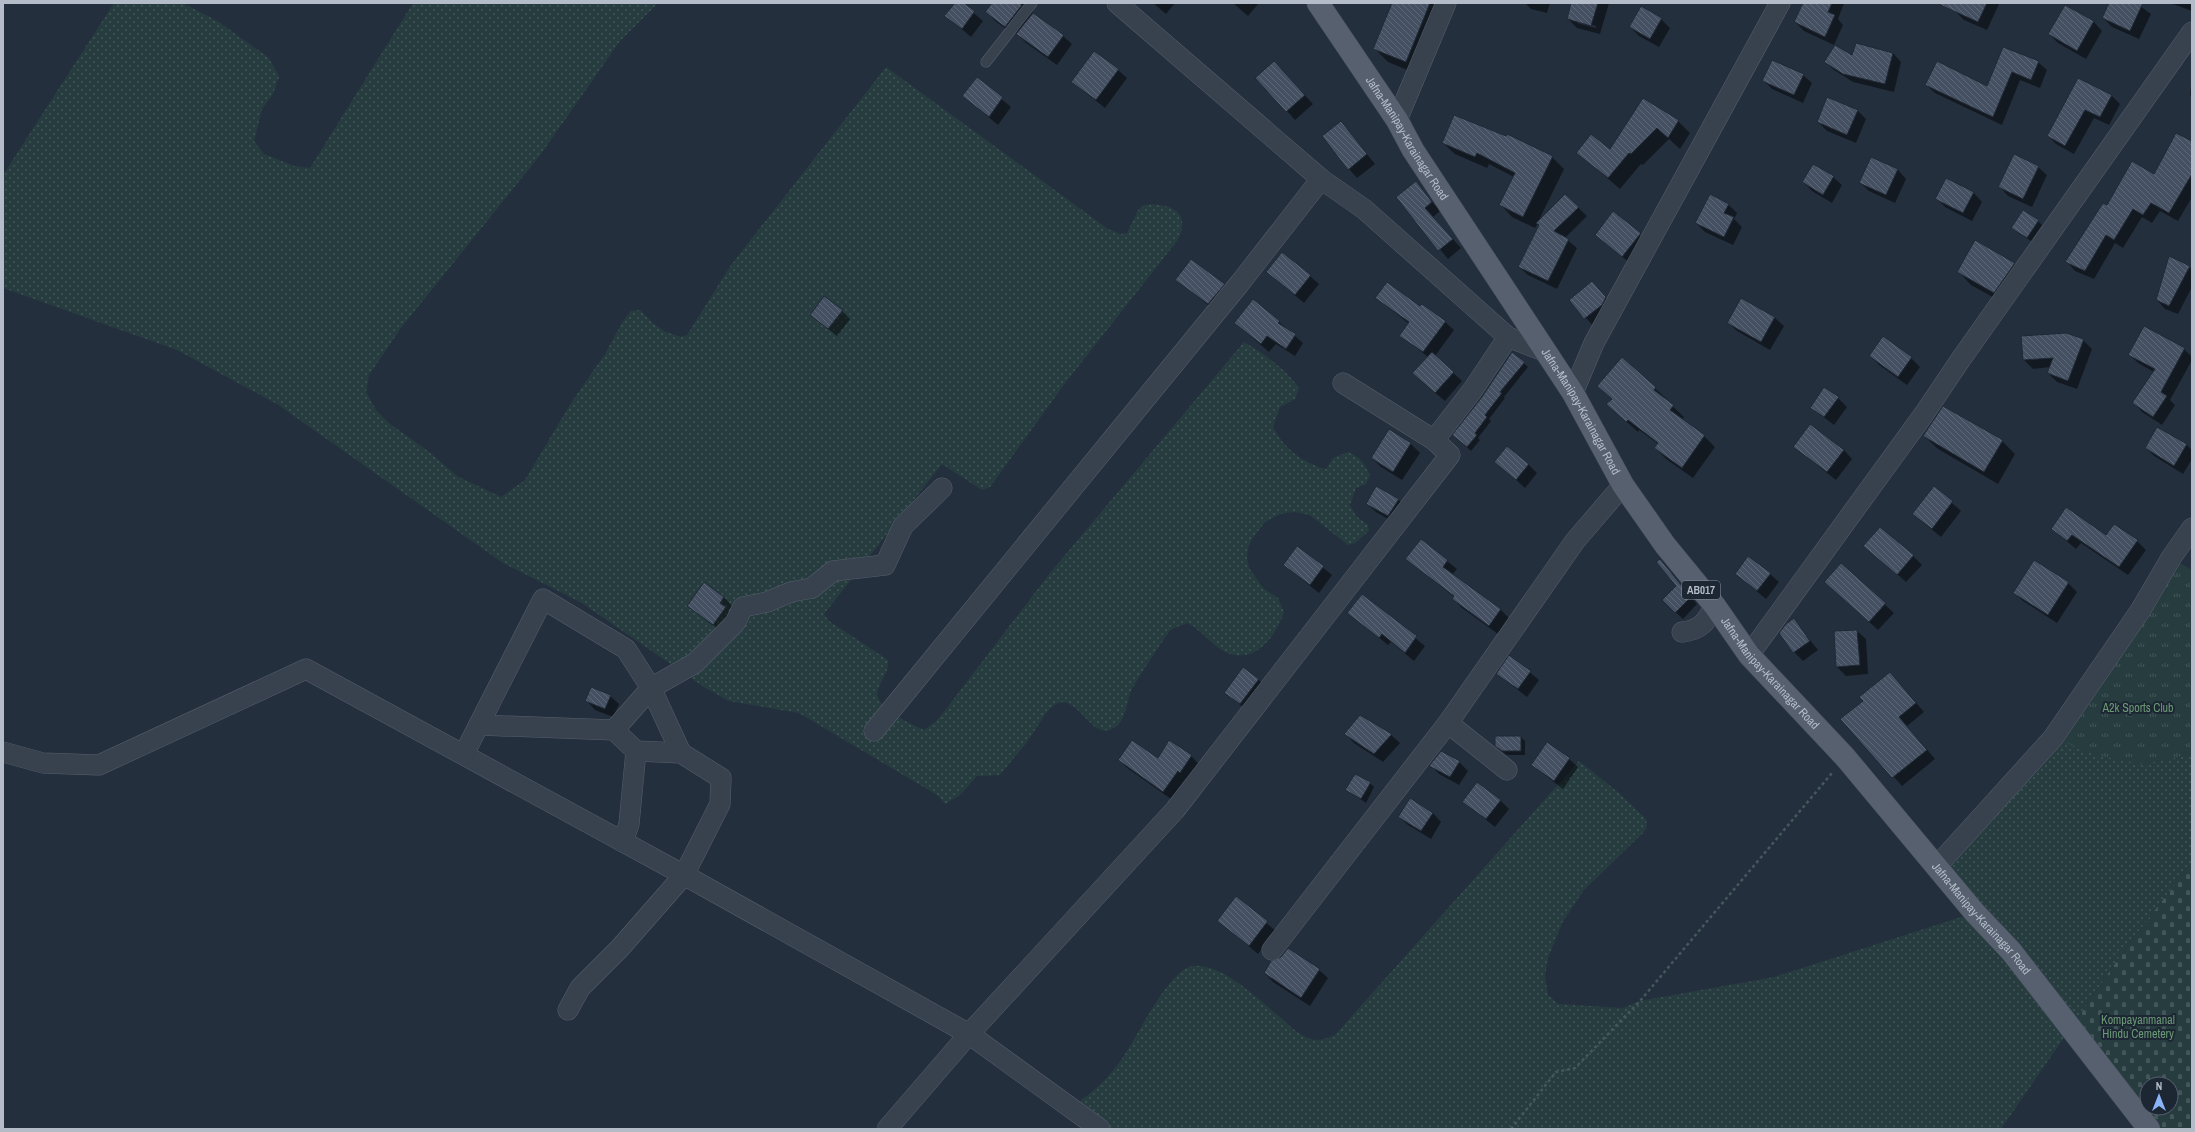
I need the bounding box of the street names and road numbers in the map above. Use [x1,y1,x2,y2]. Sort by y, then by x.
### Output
street label: Jafna-Manipay-Karainagar Road [1362,73,1452,203]
street label: Jafna-Manipay-Karainagar Road [1538,345,1624,477]
road number: AB017 [1682,581,1720,599]
street label: Jafna-Manipay-Karainagar Road [1717,614,1823,733]
street label: Jafna-Manipay-Karainagar Road [1928,859,2034,978]

